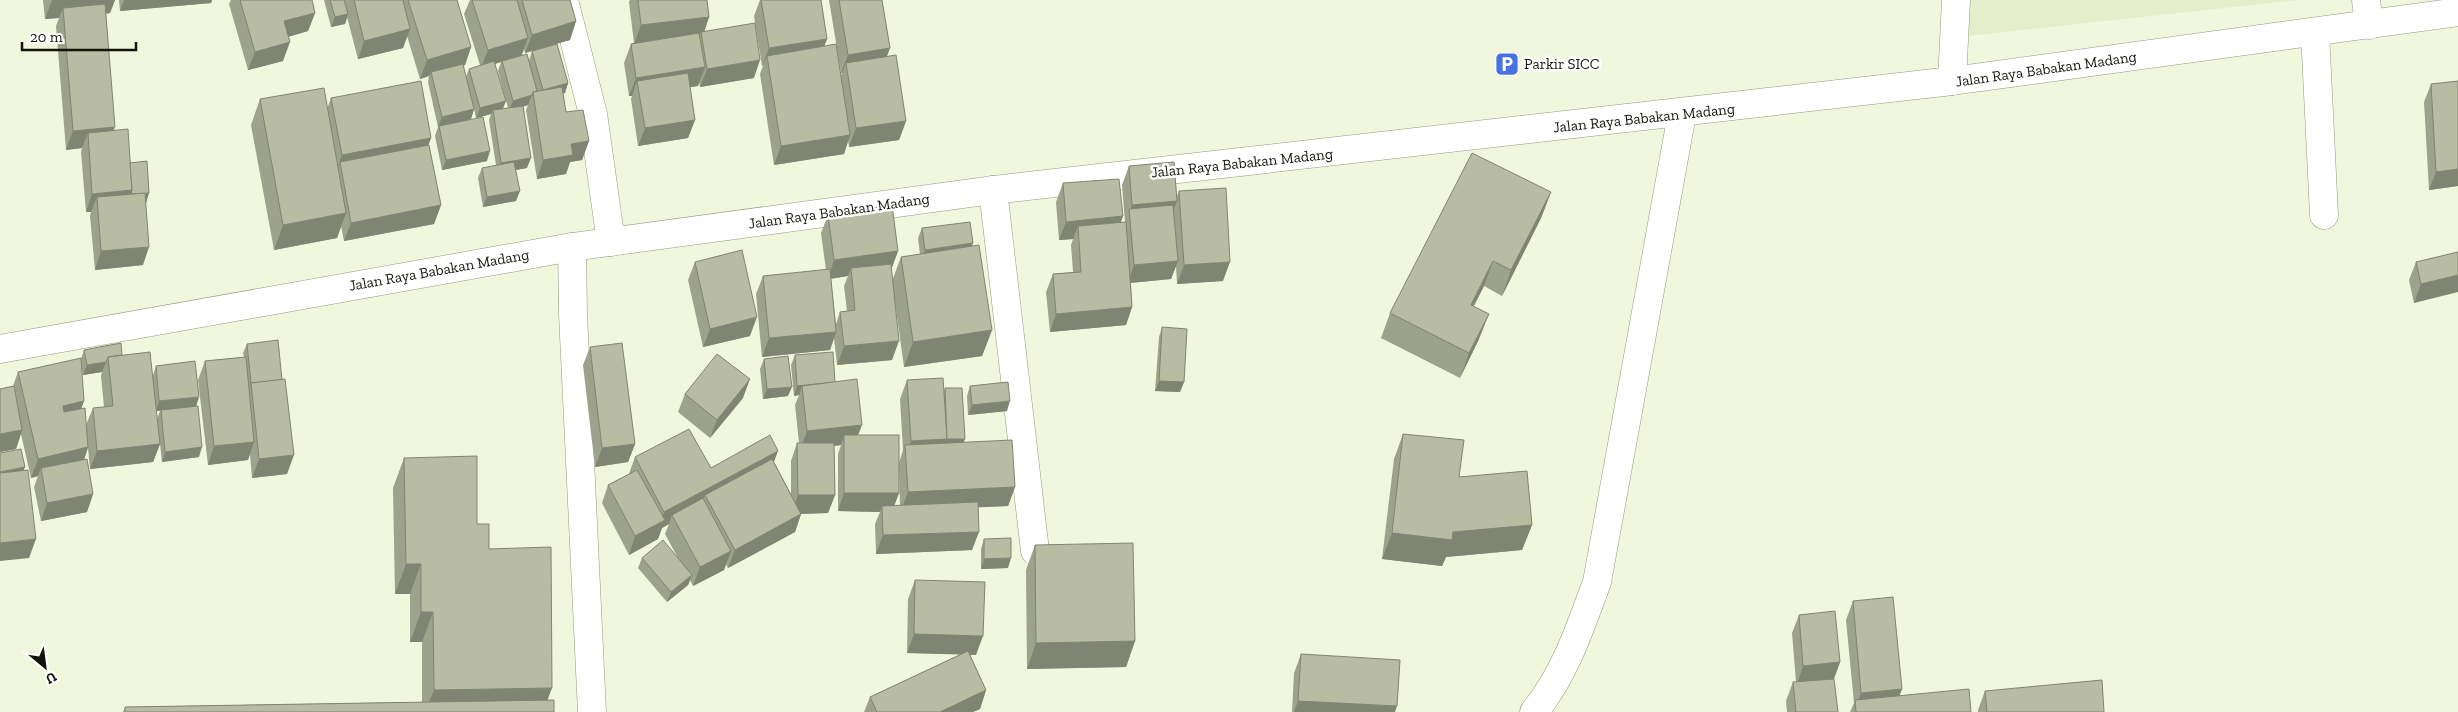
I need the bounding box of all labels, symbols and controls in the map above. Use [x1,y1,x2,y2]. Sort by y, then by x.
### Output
scale bar [22,20,136,52]
text: 20 m [30,28,63,46]
street label: Jalan Raya Babakan Madang [1954,47,2138,91]
parking icon: Parkir SICC [1494,51,1520,77]
place label: Parkir SICC [1524,55,1599,73]
street label: Jalan Raya Babakan Madang [1552,100,1736,136]
street label: Jalan Raya Babakan Madang [1150,145,1334,181]
street label: Jalan Raya Babakan Madang [747,189,931,233]
street label: Jalan Raya Babakan Madang [347,245,531,295]
north arrow [20,642,70,692]
text: U [43,668,60,688]

